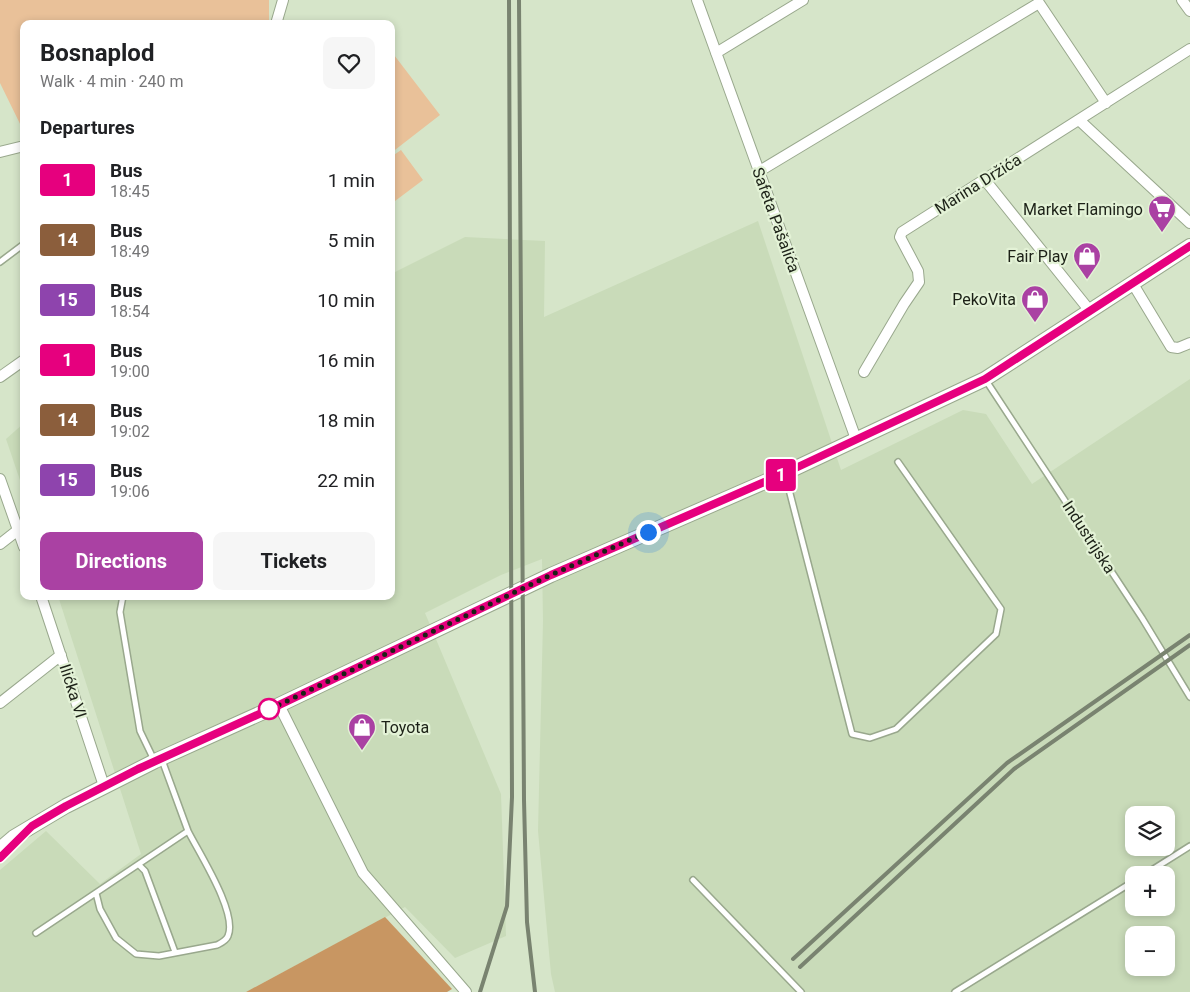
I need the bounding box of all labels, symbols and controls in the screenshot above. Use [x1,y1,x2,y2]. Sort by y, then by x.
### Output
button: heart [323,37,375,89]
text: Bosnaplod [40,39,154,67]
text: Walk · 4 min · 240 m [40,72,184,91]
text: Departures [40,116,135,139]
street label: Marina Držića [931,150,1025,218]
text: Bus [110,159,143,182]
street label: Safeta Pašalića [748,165,804,275]
text: 1 [62,169,73,190]
text: 1 min [328,169,375,192]
text: 18:45 [110,182,150,201]
supermarket icon: Market Flamingo [1147,194,1177,233]
place label: Market Flamingo [1023,200,1143,219]
text: Bus [110,219,143,242]
text: 14 [57,229,78,250]
text: 5 min [328,229,375,252]
shop icon: Fair Play [1072,241,1102,280]
text: 18:49 [110,242,150,261]
place label: Fair Play [1007,247,1068,266]
text: Bus [110,279,143,302]
shop icon: PekoVita [1020,284,1050,323]
text: 15 [57,289,78,310]
text: 10 min [317,289,375,312]
place label: PekoVita [952,290,1016,309]
text: 18:54 [110,302,150,321]
text: Bus [110,339,143,362]
text: 1 [62,349,73,370]
text: 16 min [317,349,375,372]
text: 19:00 [110,362,150,381]
text: Bus [110,399,143,422]
text: 14 [57,409,78,430]
text: 18 min [317,409,375,432]
text: 19:02 [110,422,150,441]
text: Bus [110,459,143,482]
line badge: 1 [765,459,797,491]
text: 1 [776,464,786,485]
text: 15 [57,469,78,490]
text: 22 min [317,469,375,492]
text: 19:06 [110,482,150,501]
street label: Industrijska [1059,497,1119,577]
your location [636,520,661,545]
button: Directions [40,532,203,590]
button: Tickets [213,532,375,590]
street label: Ilićka VI [55,662,91,720]
unlabelled marker [258,698,280,720]
shop icon: Toyota [347,712,377,751]
place label: Toyota [381,718,429,737]
map controls [1125,806,1175,976]
button: layers [1125,806,1175,856]
button: + [1125,866,1175,916]
button: − [1125,926,1175,976]

